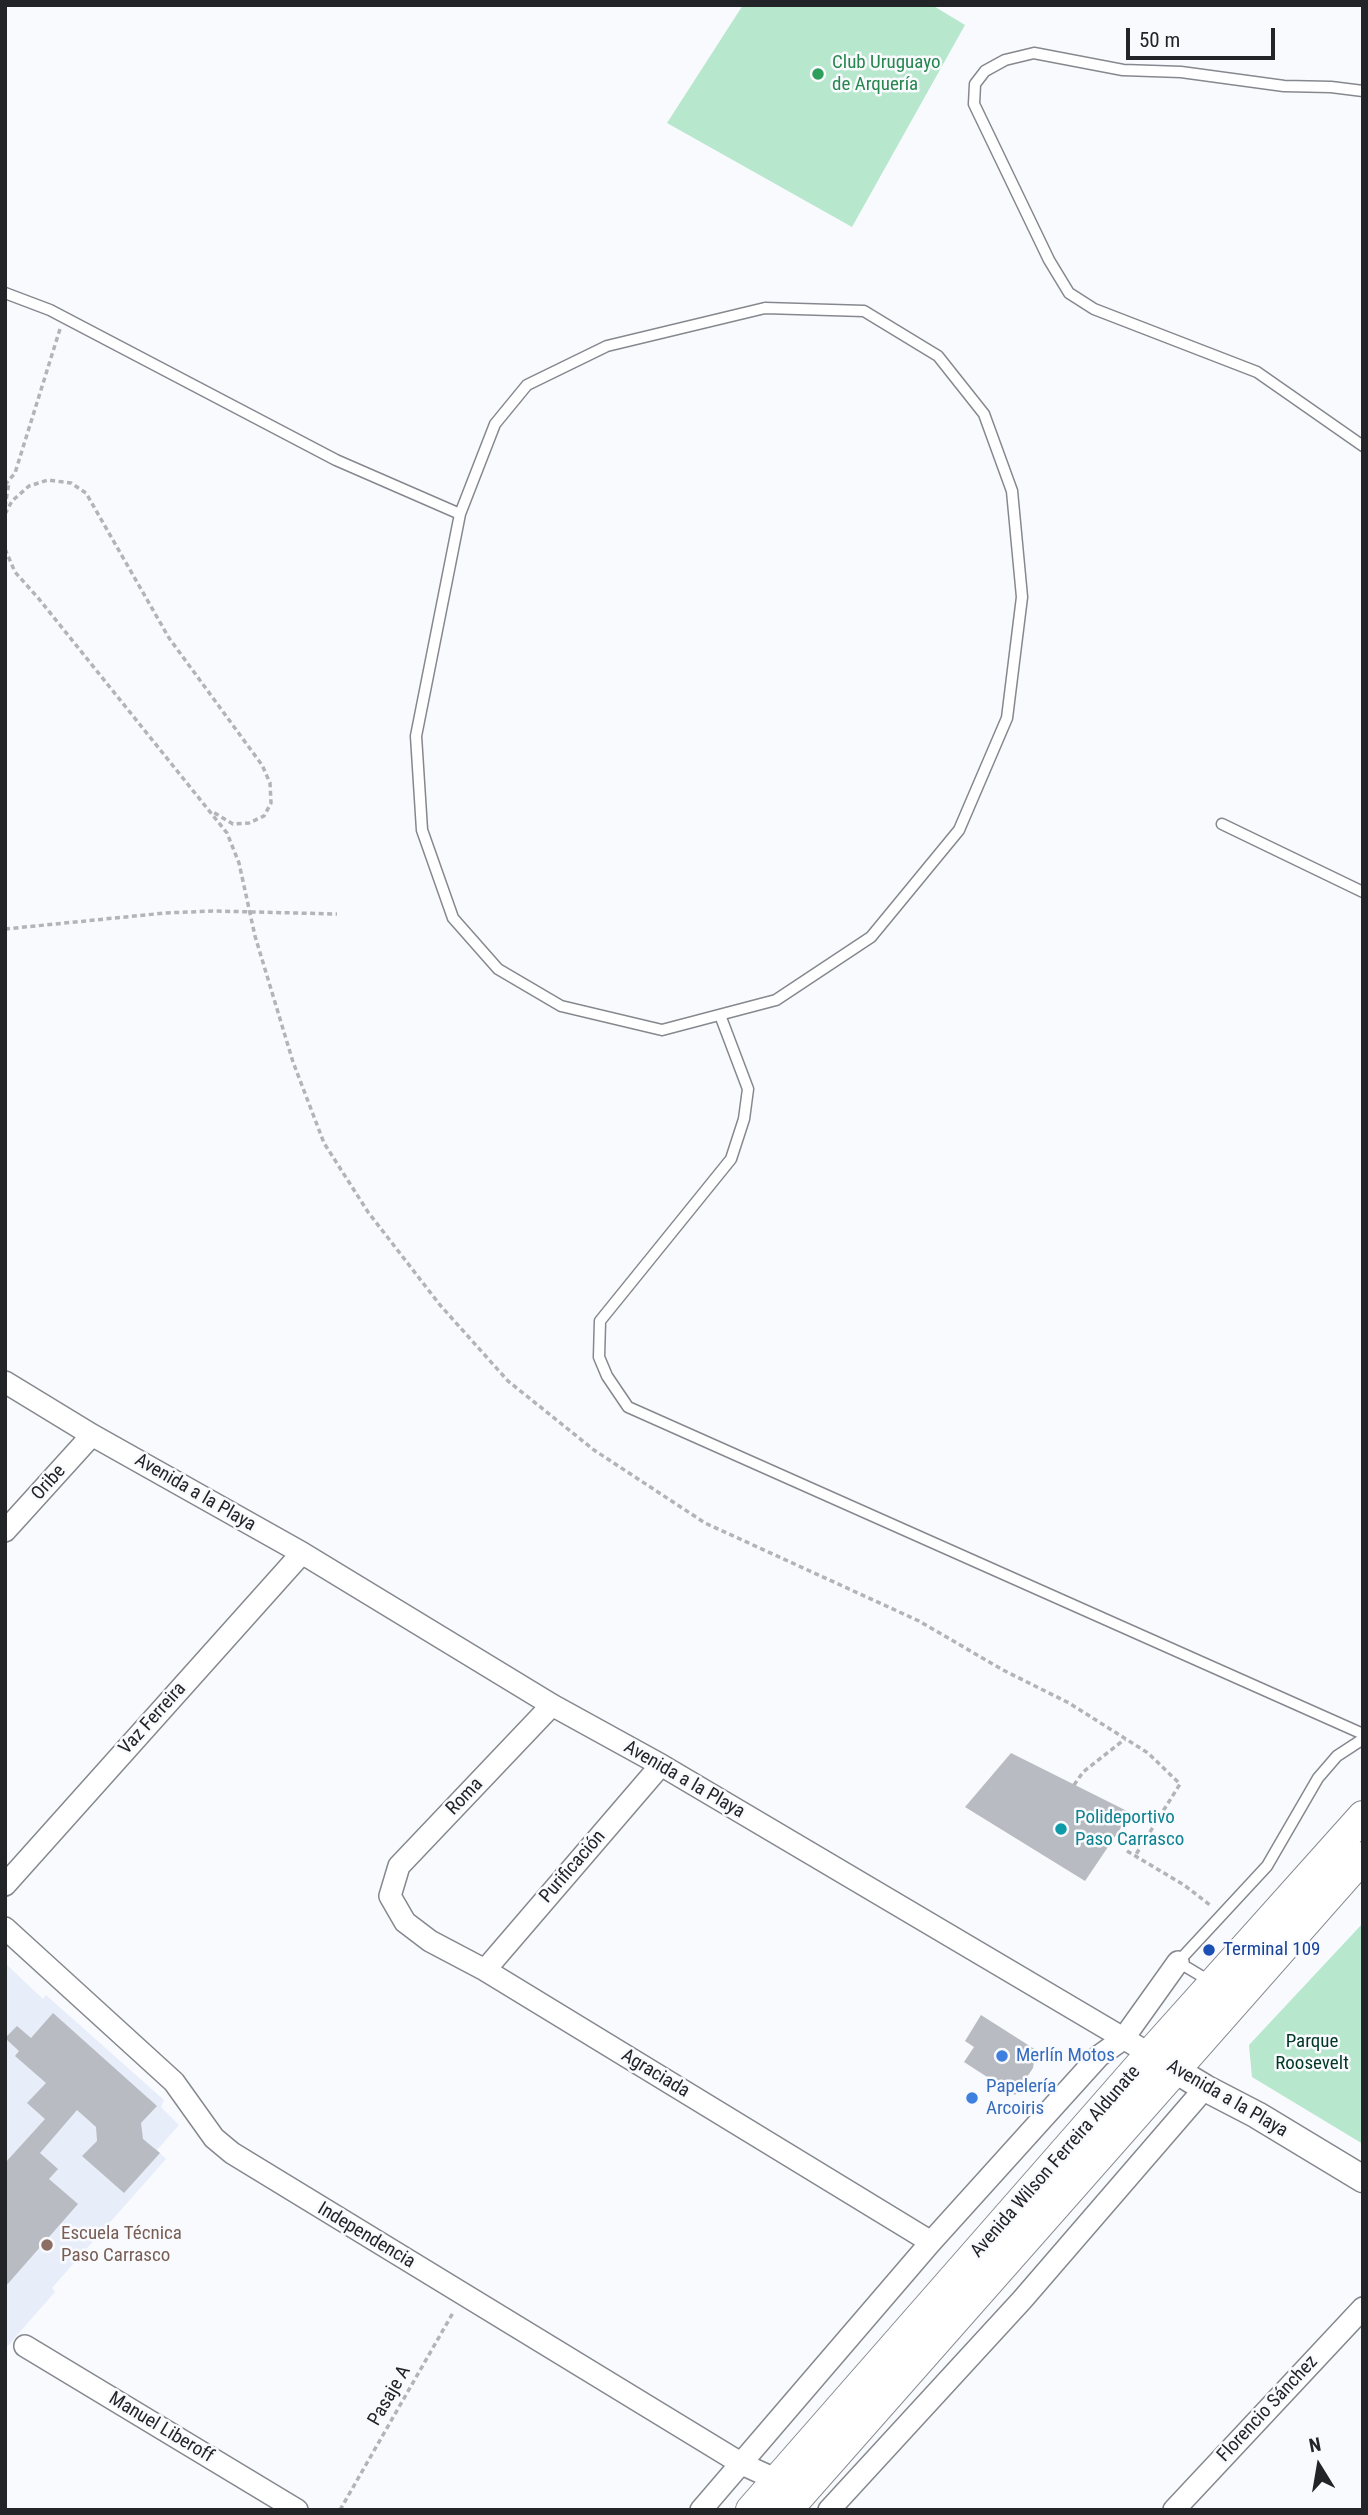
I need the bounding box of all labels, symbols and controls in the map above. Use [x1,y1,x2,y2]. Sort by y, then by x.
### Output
scale bar [1130,14,1279,58]
text: 50 m [1139,28,1180,52]
place label: Club Uruguayo de Arquería [832,52,941,96]
marker: Club Uruguayo de Arquería [810,66,826,82]
street label: Avenida a la Playa [130,1449,260,1537]
street label: Oribe [27,1461,71,1505]
street label: Vaz Ferreira [115,1678,191,1760]
street label: Avenida a la Playa [619,1736,749,1824]
street label: Roma [442,1774,488,1820]
place label: Polideportivo Paso Carrasco [1075,1807,1184,1851]
marker: Polideportivo Paso Carrasco [1053,1821,1069,1837]
street label: Purificación [535,1826,611,1908]
place label: Terminal 109 [1223,1939,1320,1961]
marker: Terminal 109 [1201,1942,1217,1958]
park label: Parque Roosevelt [1275,2031,1349,2075]
street label: Agraciada [617,2045,693,2103]
place label: Merlín Motos [1016,2045,1115,2067]
marker: Merlín Motos [994,2048,1010,2064]
street label: Avenida a la Playa [1162,2055,1292,2143]
street label: Avenida Wilson Ferreira Aldunate [966,2061,1146,2263]
place label: Papelería Arcoiris [986,2076,1056,2120]
marker: Papelería Arcoiris [964,2090,980,2106]
street label: Independencia [313,2198,419,2274]
place label: Escuela Técnica Paso Carrasco [61,2223,182,2267]
marker: Escuela Técnica Paso Carrasco [39,2237,55,2253]
street label: Florencio Sánchez [1213,2351,1323,2467]
street label: Pasaje A [364,2362,416,2430]
street label: Manuel Liberoff [104,2388,218,2468]
north arrow [1284,2431,1354,2501]
text: N [1307,2432,1323,2457]

